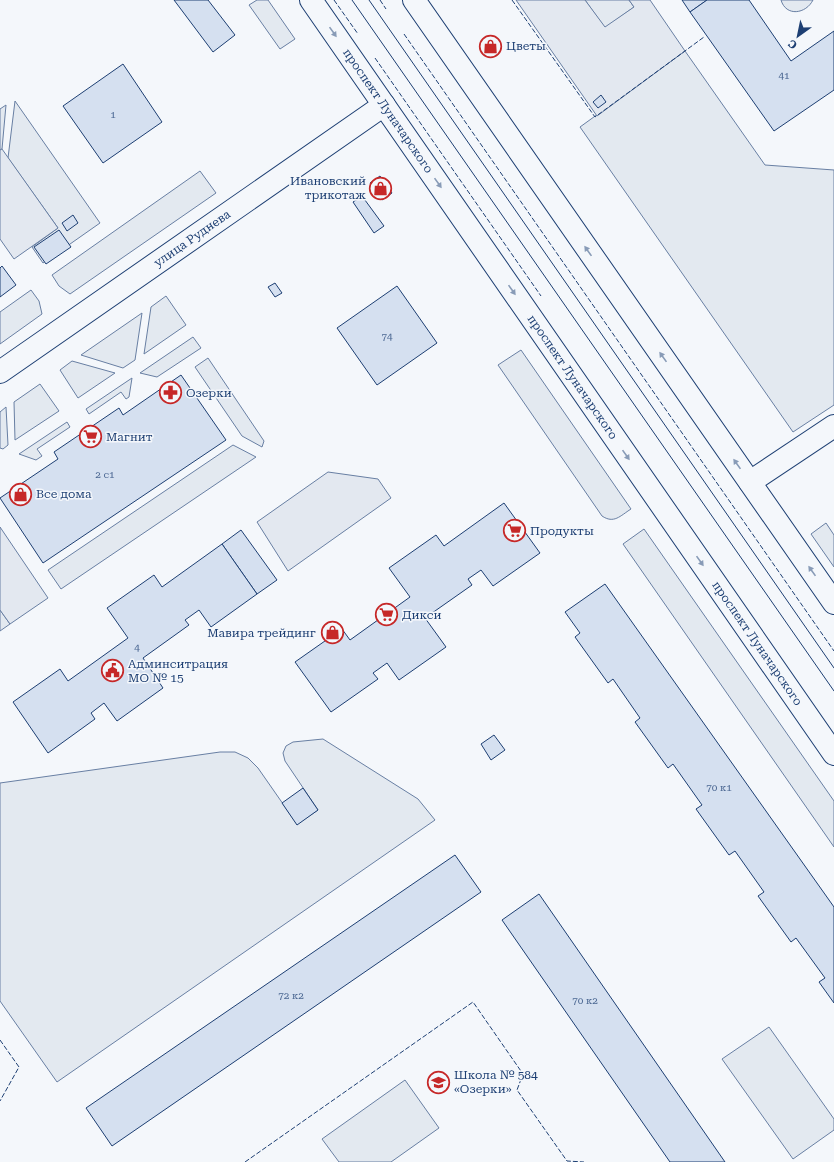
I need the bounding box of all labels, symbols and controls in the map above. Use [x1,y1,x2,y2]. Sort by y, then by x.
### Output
north arrow [778,16,818,56]
one-way arrow [329,27,337,37]
shop icon: Цветы [478,33,504,59]
text: С [786,36,800,52]
place label: Цветы [506,39,546,53]
street label: проспект Луначарского [340,46,436,176]
house number: 41 [778,70,790,81]
house number: 1 [110,109,116,120]
place label: Ивановский трикотаж [290,174,366,202]
shop icon: Ивановский трикотаж [368,175,394,201]
one-way arrow [434,178,442,189]
street label: улица Руднева [151,207,233,270]
one-way arrow [584,246,592,256]
one-way arrow [508,285,516,295]
street label: проспект Луначарского [525,312,621,442]
house number: 74 [381,331,393,342]
one-way arrow [659,352,667,363]
pharmacy icon: Озерки [157,380,183,406]
place label: Озерки [186,386,232,400]
supermarket icon: Магнит [77,424,103,450]
place label: Магнит [106,430,153,444]
one-way arrow [622,449,630,460]
one-way arrow [733,459,741,469]
house number: 2 с1 [95,469,115,480]
shop icon: Все дома [7,481,33,507]
place label: Все дома [36,487,92,501]
supermarket icon: Продукты [501,518,527,544]
place label: Продукты [530,524,594,538]
one-way arrow [696,556,704,567]
one-way arrow [808,565,816,576]
street label: проспект Луначарского [709,578,805,708]
supermarket icon: Дикси [374,602,400,628]
place label: Дикси [402,608,442,622]
shop icon: Мавира трейдинг [319,620,345,646]
place label: Мавира трейдинг [207,626,316,640]
house number: 4 [134,642,140,653]
place label: Админситрация МО № 15 [128,657,228,685]
public building icon: Админситрация МО № 15 [100,658,126,684]
house number: 70 к1 [706,782,732,793]
house number: 72 к2 [278,990,304,1001]
house number: 70 к2 [572,995,598,1006]
place label: Школа № 584 «Озерки» [454,1068,538,1096]
school or university icon: Школа № 584 «Озерки» [426,1069,452,1095]

